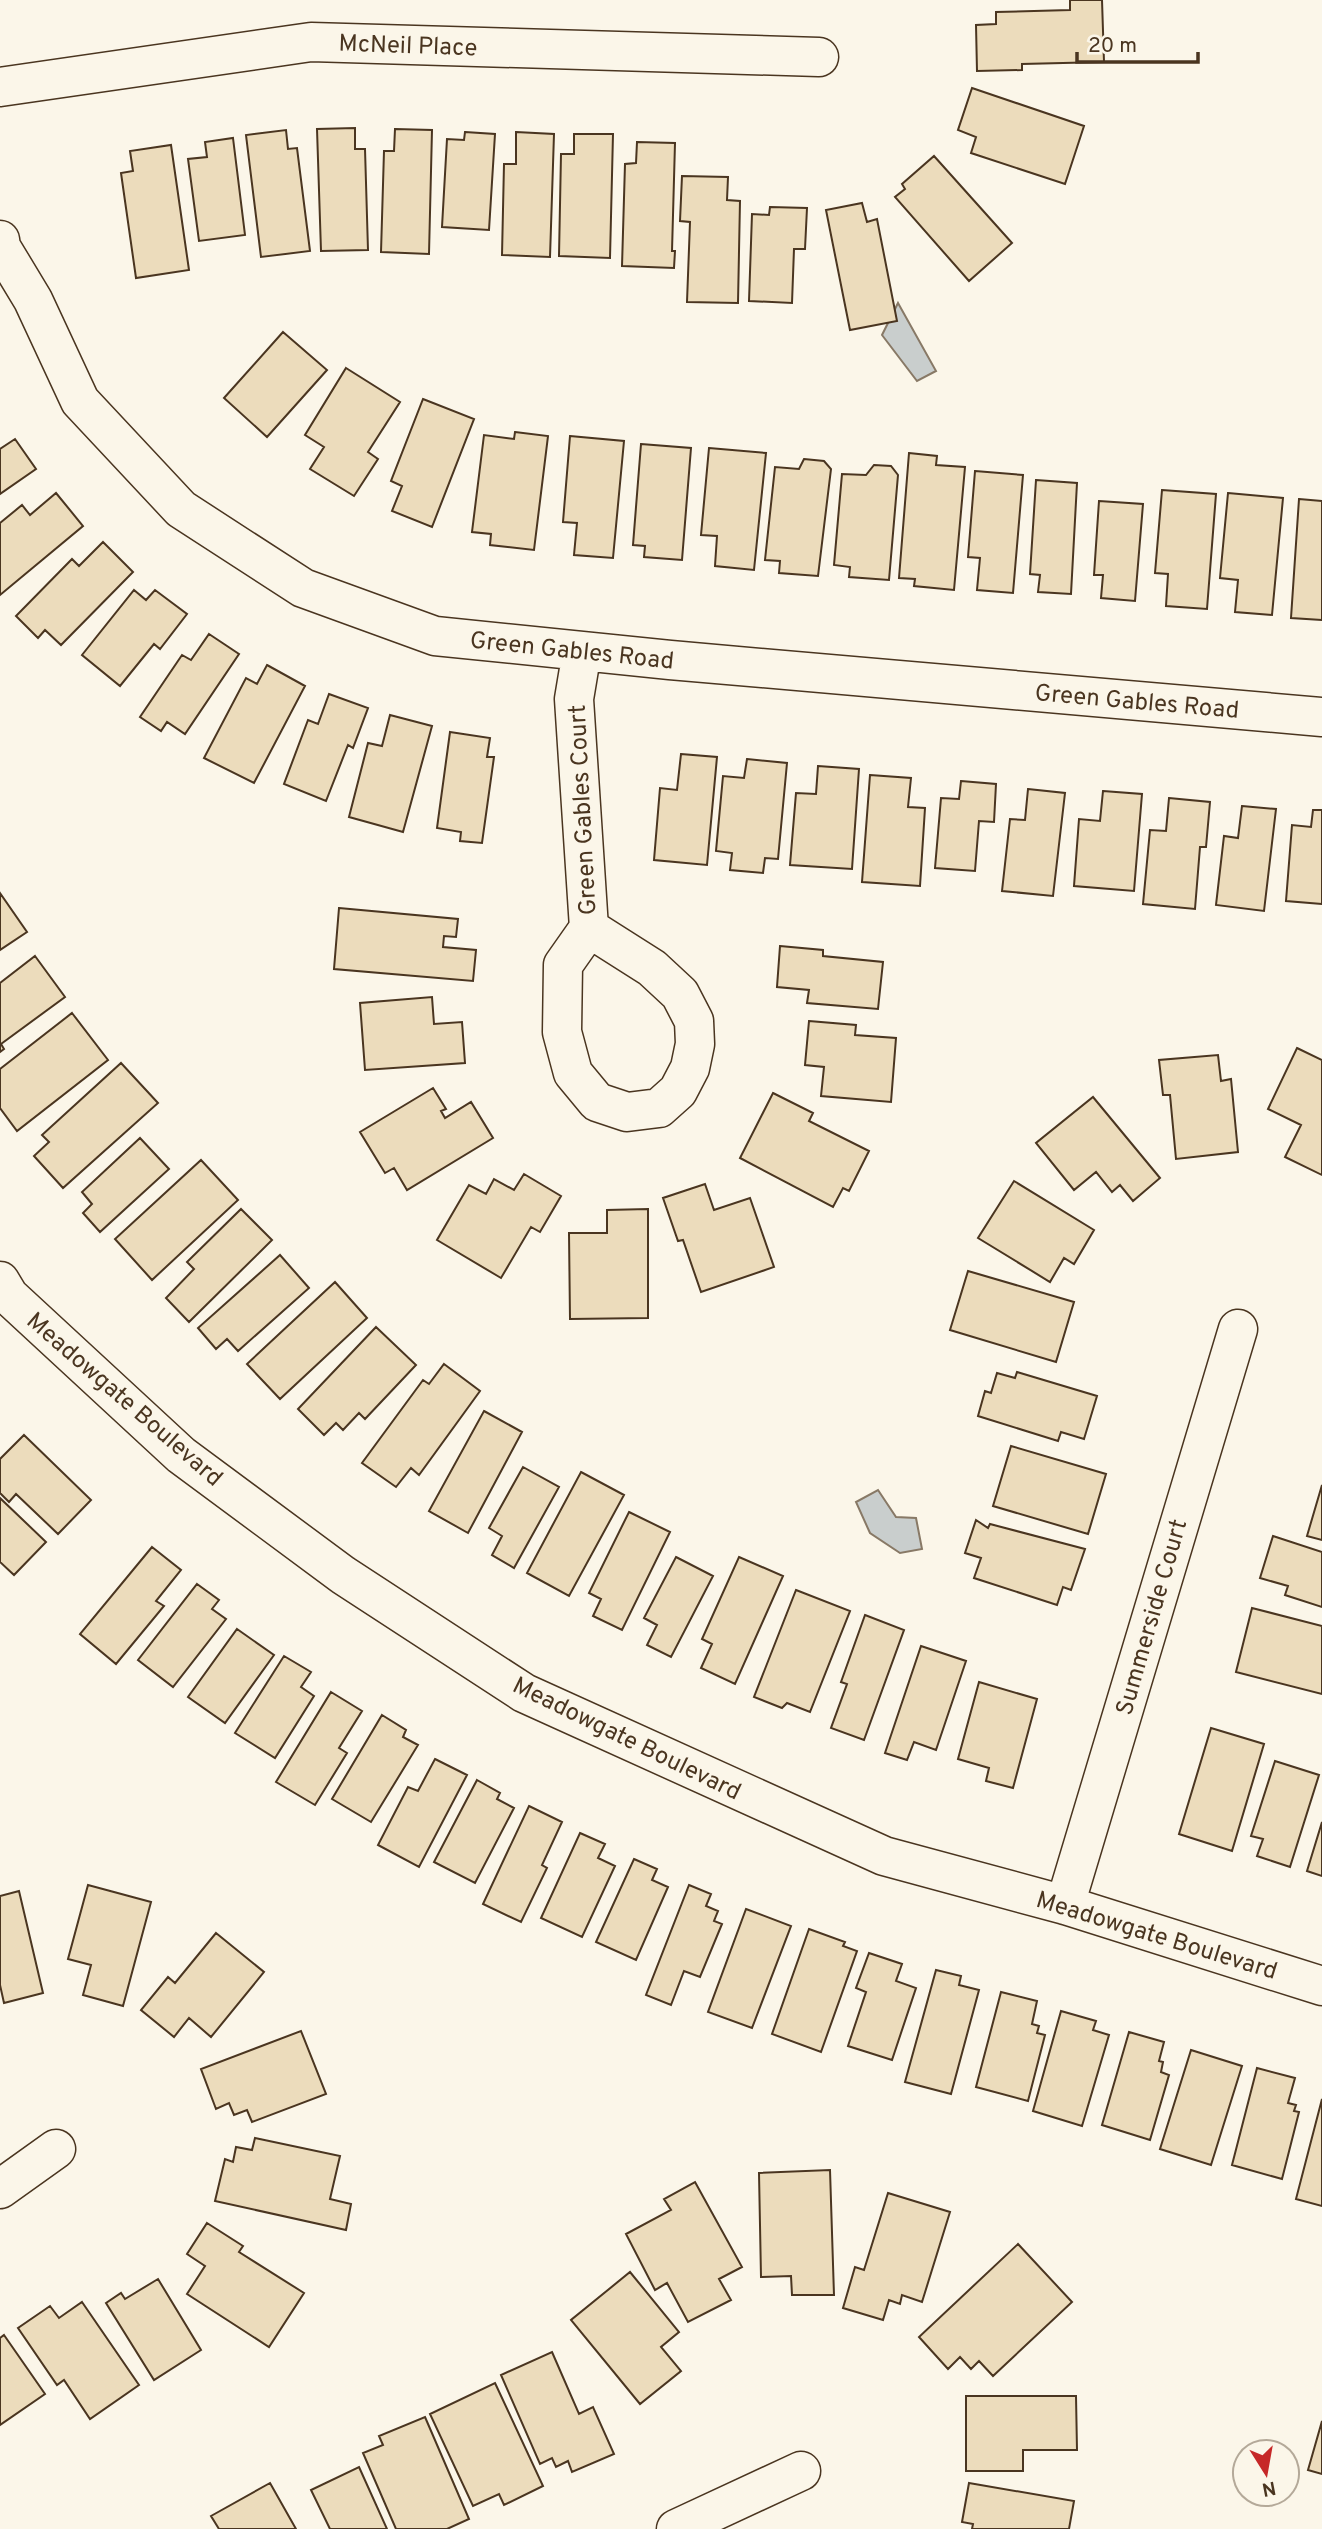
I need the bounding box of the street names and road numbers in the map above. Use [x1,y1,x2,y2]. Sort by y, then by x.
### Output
street label: McNeil Place [338,30,478,64]
street label: Green Gables Road [468,626,675,678]
street label: Green Gables Road [1033,679,1240,727]
street label: Green Gables Court [563,704,604,916]
street label: Meadowgate Boulevard [19,1307,228,1494]
street label: Summerside Court [1111,1516,1195,1719]
street label: Meadowgate Boulevard [507,1671,745,1808]
street label: Meadowgate Boulevard [1032,1886,1281,1988]

